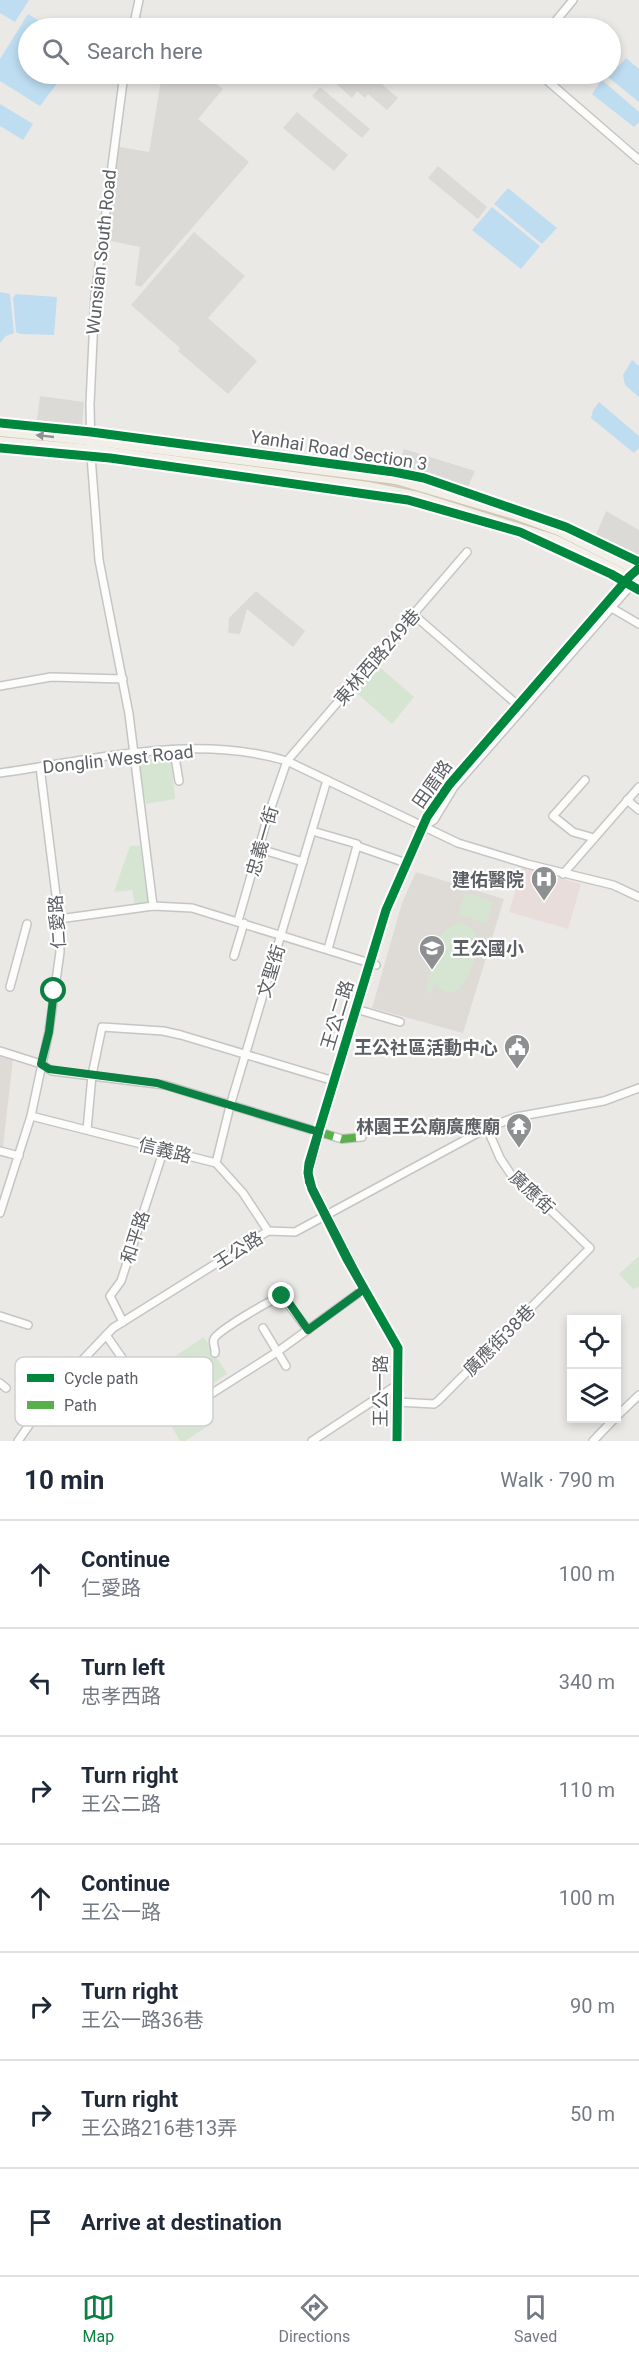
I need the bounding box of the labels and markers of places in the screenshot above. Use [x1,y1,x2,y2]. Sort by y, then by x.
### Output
hospital icon: 建佑醫院 [529,864,559,902]
place label: 建佑醫院 [452,869,524,890]
school or university icon: 王公國小 [417,933,447,971]
place label: 王公國小 [452,938,524,959]
public building icon: 王公社區活動中心 [502,1032,532,1070]
place label: 王公社區活動中心 [354,1037,498,1058]
temple icon: 林園王公廟廣應廟 [504,1111,534,1149]
place label: 林園王公廟廣應廟 [356,1116,500,1137]

